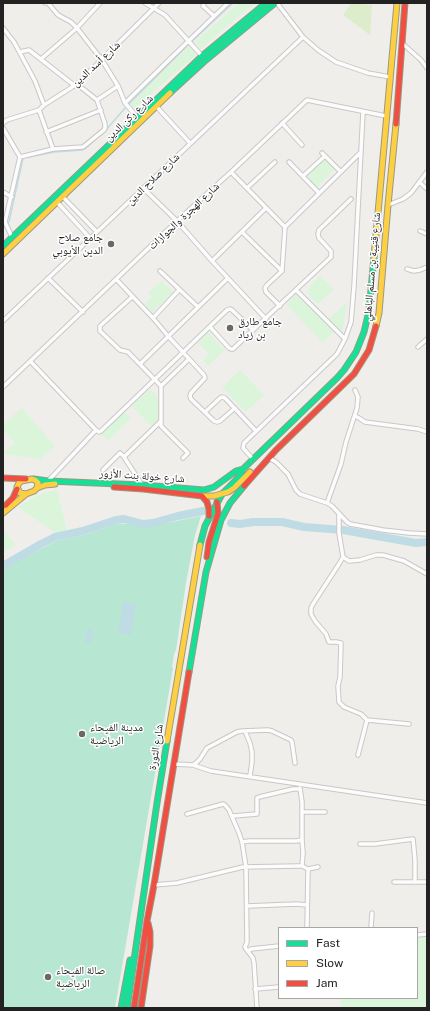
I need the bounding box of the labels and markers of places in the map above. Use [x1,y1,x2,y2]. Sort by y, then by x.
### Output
place label: جامع صلاح الدين الأيوبي [52,231,103,257]
marker: جامع صلاح الدين الأيوبي [106,239,116,249]
place label: جامع طارق بن زياد [238,315,282,341]
marker: جامع طارق بن زياد [225,323,235,333]
place label: مدينة الفيحاء الرياضية [90,721,143,747]
marker: مدينة الفيحاء الرياضية [77,729,87,739]
place label: صالة الفيحاء الرياضية [56,964,105,990]
marker: صالة الفيحاء الرياضية [43,972,53,982]

